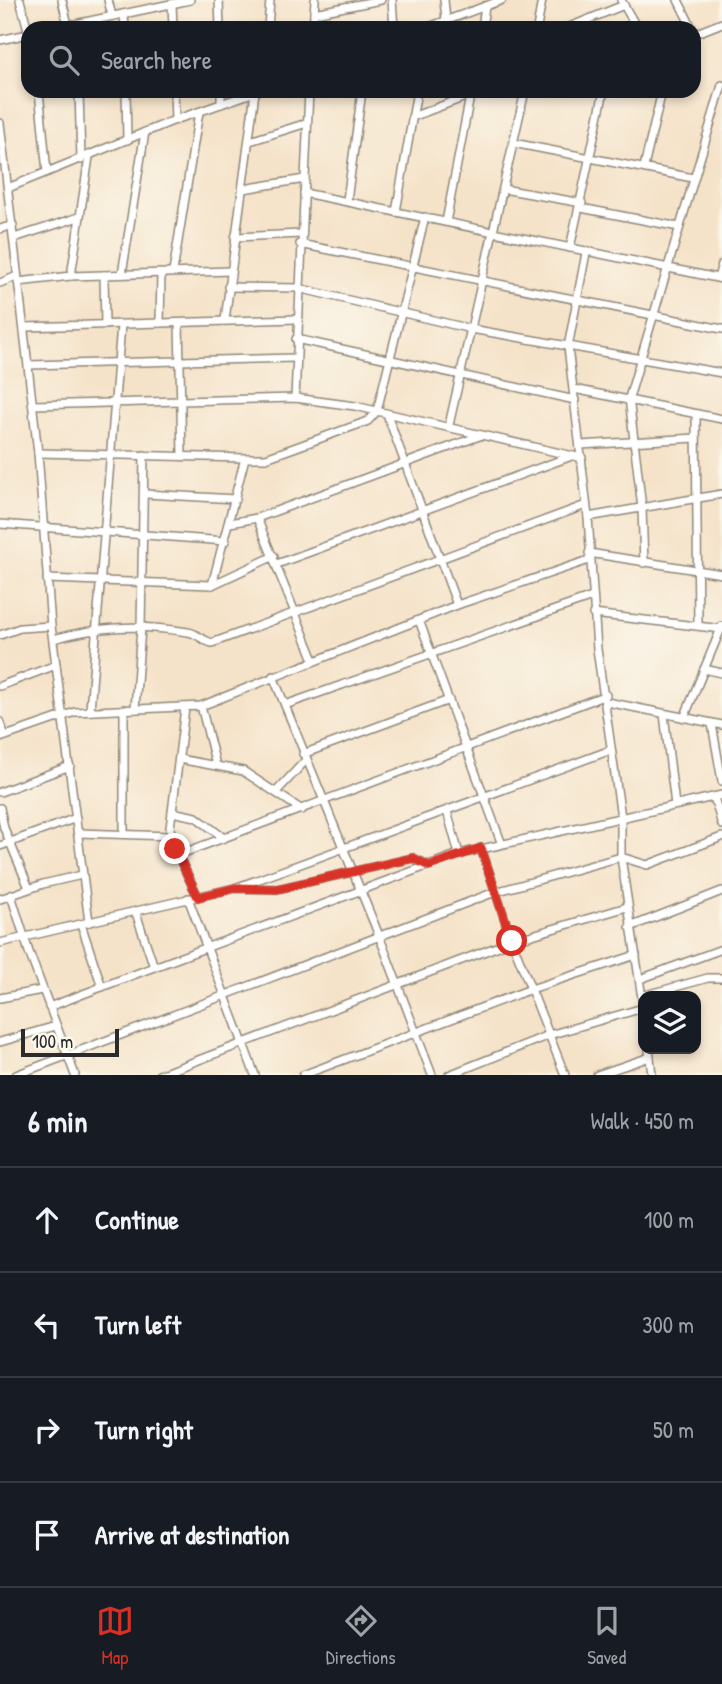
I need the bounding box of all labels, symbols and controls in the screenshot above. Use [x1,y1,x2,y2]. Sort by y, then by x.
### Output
search box [21,21,701,98]
icon: search [45,41,83,79]
text: Search here [101,42,212,77]
route end [159,833,190,864]
route start [496,925,527,956]
map controls [638,991,701,1054]
button: layers [638,991,701,1054]
scale bar [21,1026,119,1058]
text: 100 m [32,1028,73,1054]
text: 6 min [28,1101,88,1141]
text: Walk · 450 m [590,1105,694,1136]
icon: ahead [28,1201,66,1239]
text: Continue [95,1202,179,1237]
text: 100 m [644,1204,694,1235]
icon: left [28,1306,66,1344]
text: Turn left [95,1307,181,1342]
text: 300 m [642,1309,694,1340]
icon: right [28,1411,66,1449]
text: Turn right [95,1412,193,1447]
text: 50 m [653,1414,694,1445]
icon: arrive [28,1516,66,1554]
text: Arrive at destination [95,1517,290,1552]
tab: Map [96,1602,134,1670]
tab: Directions [326,1602,396,1670]
tab: Saved [587,1602,626,1670]

